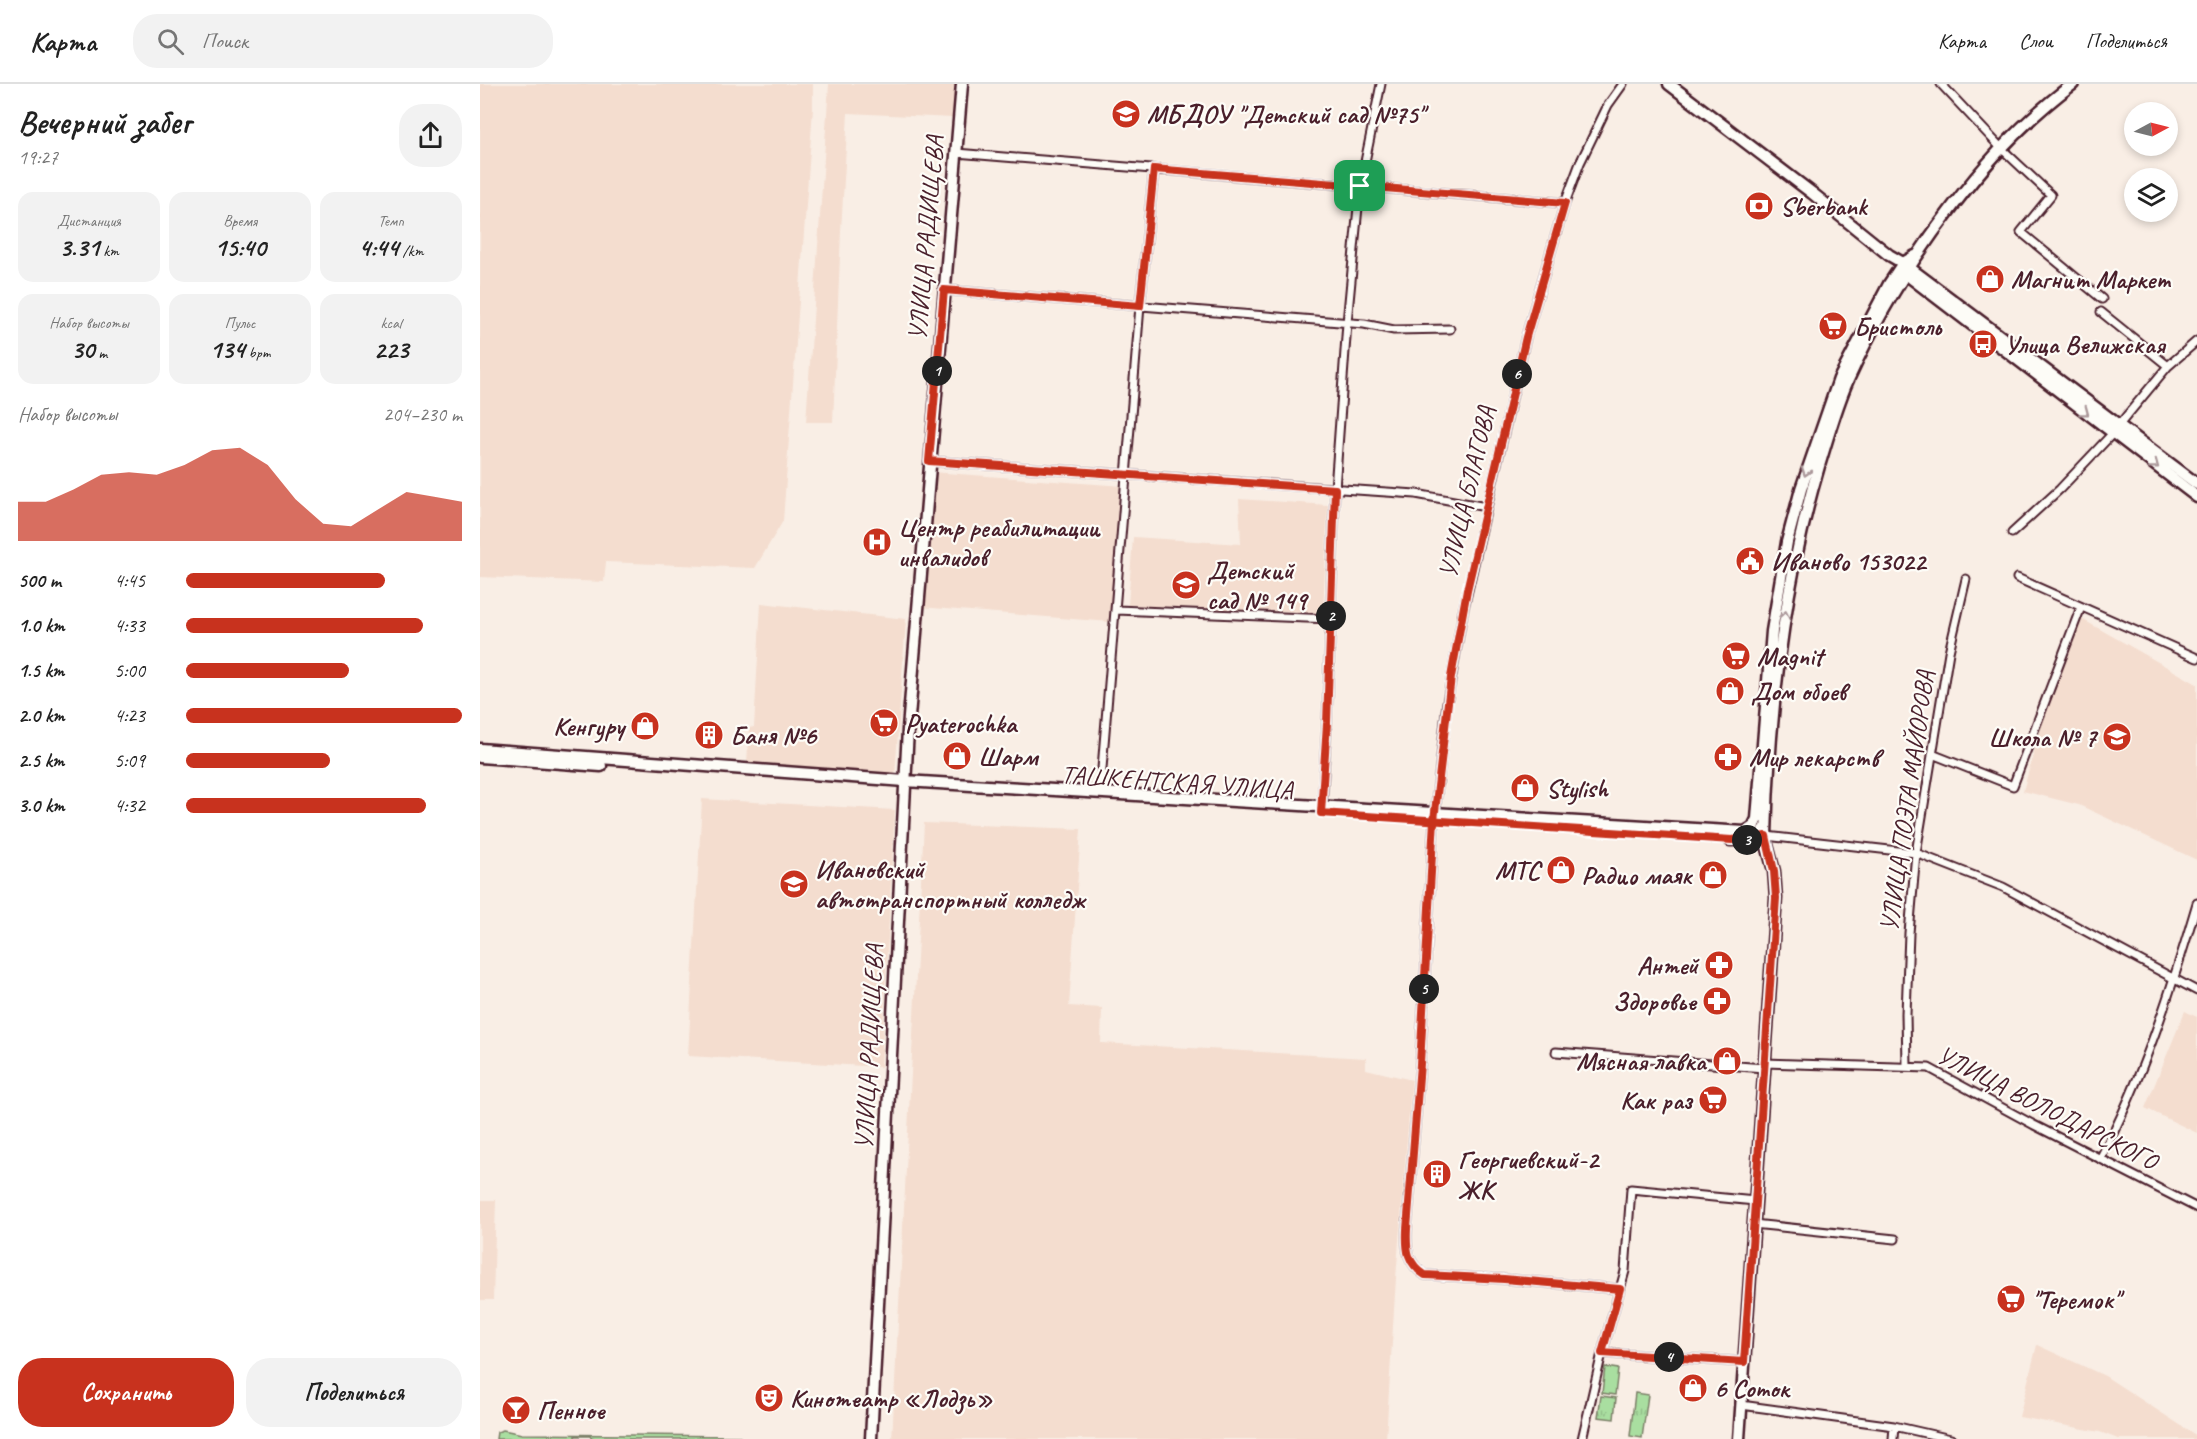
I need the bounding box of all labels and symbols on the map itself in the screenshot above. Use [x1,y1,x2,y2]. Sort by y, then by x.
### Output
school or university icon: МБДОУ "Детский сад №75" [1110,98,1142,130]
place label: МБДОУ "Детский сад №75" [1147,98,1429,131]
north arrow [2124,102,2178,156]
street label: УЛИЦА РАДИЩЕВА [901,132,952,342]
pin [1334,160,1385,211]
bank icon: Sberbank [1743,190,1775,222]
place label: Sberbank [1780,190,1869,223]
shop icon: Магнит Маркет [1974,263,2006,295]
place label: Магнит Маркет [2011,263,2172,296]
supermarket icon: Бристоль [1817,310,1849,342]
place label: Бристоль [1854,310,1943,343]
bus stop icon: Улица Велижская [1967,328,1999,360]
place label: Улица Велижская [2004,328,2167,361]
pin: 1 [922,356,952,386]
pin: 6 [1502,359,1532,389]
street label: УЛИЦА БЛАГОВА [1431,402,1503,581]
one-way arrow [2078,405,2089,416]
one-way arrow [2148,458,2159,469]
one-way arrow [1801,466,1814,477]
place label: Центр реабилитации инвалидов [898,511,1101,574]
hospital icon: Центр реабилитации инвалидов [861,526,893,558]
public building icon: Иваново 153022 [1734,545,1766,577]
place label: Иваново 153022 [1771,545,1928,578]
place label: Детский сад № 149 [1207,554,1309,617]
school or university icon: Детский сад № 149 [1170,569,1202,601]
pin: 2 [1316,601,1346,631]
one-way arrow [1778,610,1791,620]
supermarket icon: Magnit [1720,640,1752,672]
place label: Magnit [1757,640,1827,673]
street label: УЛИЦА ПОЭТА МАЙОРОВА [1872,667,1942,934]
shop icon: Дом обоев [1714,675,1746,707]
place label: Дом обоев [1751,675,1851,708]
supermarket icon: Pyaterochka [868,707,900,739]
place label: Pyaterochka [905,707,1019,740]
place label: Кенгуру [553,710,627,743]
shop icon: Кенгуру [629,710,661,742]
building icon: Баня №6 [693,719,725,751]
place label: Баня №6 [730,719,818,752]
place label: Школа № 7 [1988,721,2098,754]
school or university icon: Школа № 7 [2101,721,2133,753]
shop icon: Шарм [941,740,973,772]
place label: Шарм [978,740,1039,773]
pharmacy icon: Мир лекарств [1712,741,1744,773]
place label: Мир лекарств [1749,741,1885,774]
street label: ТАШКЕНТСКАЯ УЛИЦА [1060,757,1296,807]
shop icon: Stylish [1509,772,1541,804]
place label: Stylish [1546,772,1609,805]
pin: 3 [1732,825,1762,855]
place label: Ивановский автотранспортный колледж [815,853,1087,916]
place label: МТС [1495,854,1543,887]
shop icon: МТС [1545,854,1577,886]
place label: Радио маяк [1582,859,1694,892]
shop icon: Радио маяк [1697,859,1729,891]
school or university icon: Ивановский автотранспортный колледж [778,868,810,900]
street label: УЛИЦА РАДИЩЕВА [847,942,891,1150]
place label: Антей [1637,949,1700,982]
pharmacy icon: Антей [1703,949,1735,981]
pin: 5 [1409,974,1439,1004]
place label: Здоровье [1613,985,1698,1018]
pharmacy icon: Здоровье [1701,985,1733,1017]
street label: УЛИЦА ВОЛОДАРСКОГО [1931,1038,2165,1179]
place label: Мясная лавка [1576,1045,1708,1078]
shop icon: Мясная лавка [1711,1045,1743,1077]
place label: Как раз [1620,1084,1694,1117]
supermarket icon: Как раз [1697,1084,1729,1116]
place label: Георгиевский-2 ЖК [1458,1143,1600,1206]
building icon: Георгиевский-2 ЖК [1421,1158,1453,1190]
supermarket icon: "Теремок" [1995,1283,2027,1315]
place label: "Теремок" [2032,1283,2125,1316]
pin: 4 [1654,1342,1684,1372]
shop icon: 6 Соток [1677,1372,1709,1404]
place label: 6 Соток [1714,1372,1791,1405]
theatre icon: Кинотеатр «Лодзь» [753,1382,785,1414]
place label: Кинотеатр «Лодзь» [790,1382,993,1415]
bar icon: Пенное [500,1394,532,1426]
place label: Пенное [537,1394,607,1427]

